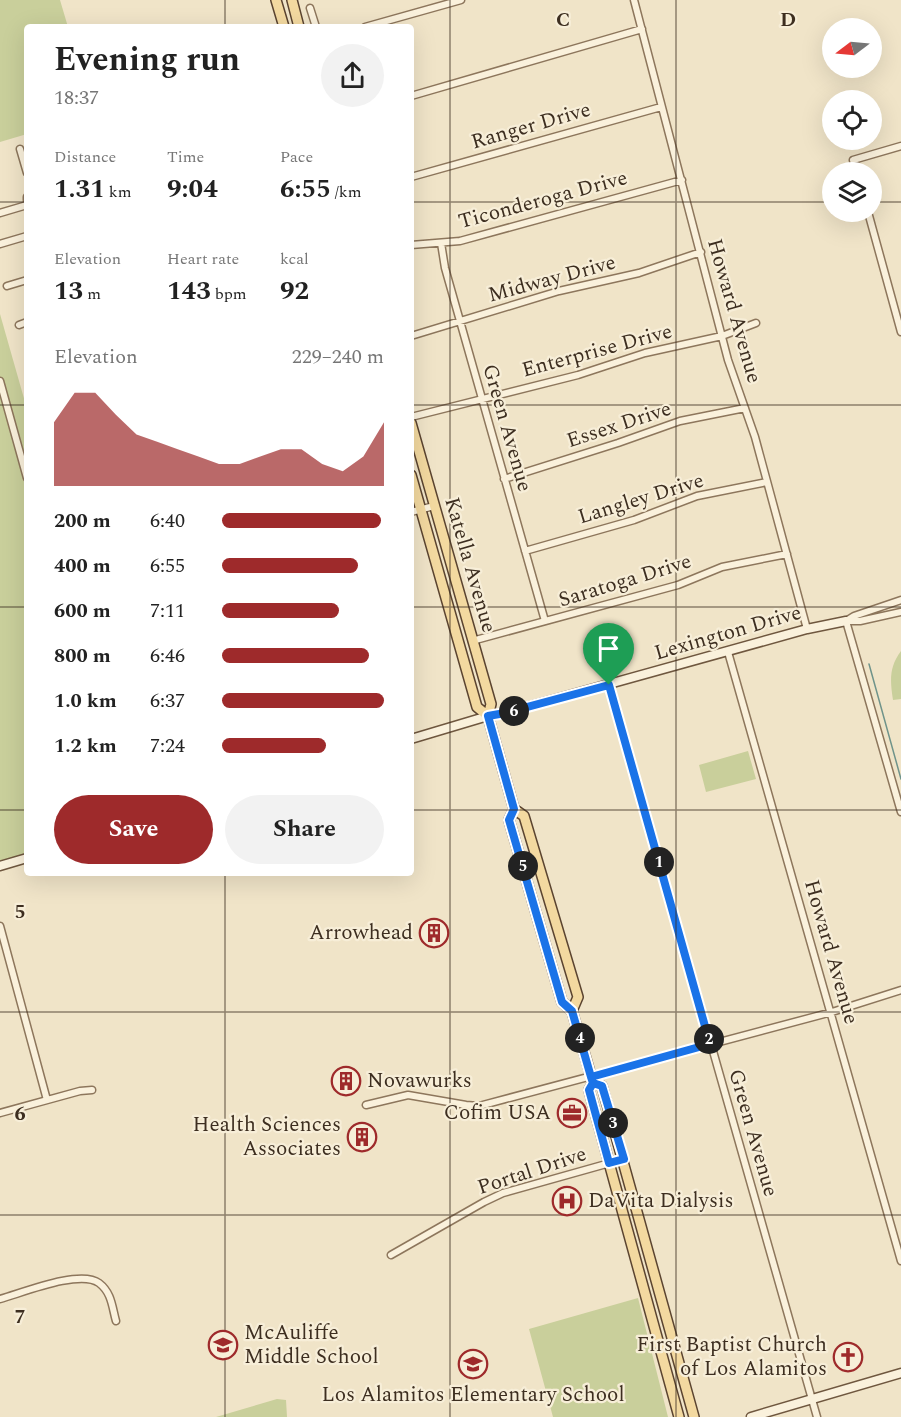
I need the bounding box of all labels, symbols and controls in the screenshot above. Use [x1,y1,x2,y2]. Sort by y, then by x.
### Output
text: C [556,5,570,35]
text: D [780,5,796,35]
north arrow [822,18,882,78]
map controls [822,18,882,222]
text: Evening run [54,35,240,85]
button: share [321,44,384,107]
text: 18:37 [54,83,99,113]
button: locate [822,90,882,150]
street label: Ranger Drive [468,94,594,158]
text: Distance [54,145,116,169]
text: Time [167,145,204,169]
text: Pace [280,145,313,169]
street label: Ticonderoga Drive [455,162,631,238]
button: layers [822,162,882,222]
text: 1.31 [54,169,105,209]
text: 9:04 [167,169,218,209]
text: 6:55 [280,169,331,209]
text: km [105,180,131,204]
text: /km [331,180,361,204]
street label: Howard Avenue [698,235,770,387]
text: Elevation [54,247,121,271]
text: Heart rate [167,247,239,271]
text: kcal [280,247,309,271]
street label: Midway Drive [485,247,619,311]
text: 13 [54,271,83,311]
text: 143 [167,271,211,311]
text: 92 [280,271,309,311]
text: m [83,282,101,306]
text: bpm [211,282,247,306]
street label: Enterprise Drive [518,316,676,386]
text: Elevation [54,342,138,372]
text: 229–240 m [292,342,384,372]
street label: Green Avenue [473,360,541,496]
street label: Essex Drive [562,393,676,457]
street label: Langley Drive [574,465,708,533]
street label: Katella Avenue [435,493,505,637]
text: 200 m [54,506,111,536]
text: 6:40 [150,506,185,536]
street label: Saratoga Drive [555,546,695,616]
text: 400 m [54,551,111,581]
text: 6:55 [150,551,185,581]
text: 600 m [54,596,111,626]
text: 7:11 [150,596,185,626]
street label: Lexington Drive [651,597,805,669]
pin [583,623,634,685]
icon: arrive [592,632,625,665]
text: 800 m [54,641,111,671]
text: 6:46 [150,641,185,671]
text: 1.0 km [54,686,117,716]
text: 6:37 [150,686,185,716]
pin: 6 [499,696,529,726]
text: 6 [510,699,518,723]
text: 1.2 km [54,731,117,761]
text: 7:24 [150,731,185,761]
button: Save [54,795,213,864]
button: Share [225,795,384,864]
pin: 1 [644,847,674,877]
text: 1 [655,850,663,874]
pin: 5 [508,851,538,881]
text: 5 [519,854,527,878]
street label: Howard Avenue [795,876,867,1028]
text: 5 [14,897,26,927]
place label: Arrowhead [309,917,413,949]
building icon: Arrowhead [418,917,450,949]
pin: 4 [565,1023,595,1053]
pin: 2 [694,1024,724,1054]
text: 4 [576,1026,584,1050]
text: 2 [705,1027,713,1051]
building icon: Novawurks [330,1065,362,1097]
place label: Novawurks [367,1065,472,1097]
street label: Green Avenue [719,1065,787,1201]
place label: Cofim USA [444,1097,551,1129]
office icon: Cofim USA [556,1097,588,1129]
text: 6 [14,1099,26,1129]
pin: 3 [598,1108,628,1138]
place label: Health Sciences Associates [193,1109,341,1165]
text: 3 [609,1111,617,1135]
building icon: Health Sciences Associates [346,1121,378,1153]
street label: Portal Drive [473,1138,591,1204]
hospital icon: DaVita Dialysis [551,1185,583,1217]
place label: DaVita Dialysis [588,1185,734,1217]
text: 7 [14,1302,26,1332]
place label: McAuliffe Middle School [244,1317,379,1373]
school or university icon: McAuliffe Middle School [207,1329,239,1361]
place label: First Baptist Church of Los Alamitos [636,1329,827,1385]
church icon: First Baptist Church of Los Alamitos [832,1341,864,1373]
school or university icon: Los Alamitos Elementary School [457,1348,489,1380]
place label: Los Alamitos Elementary School [321,1379,625,1411]

